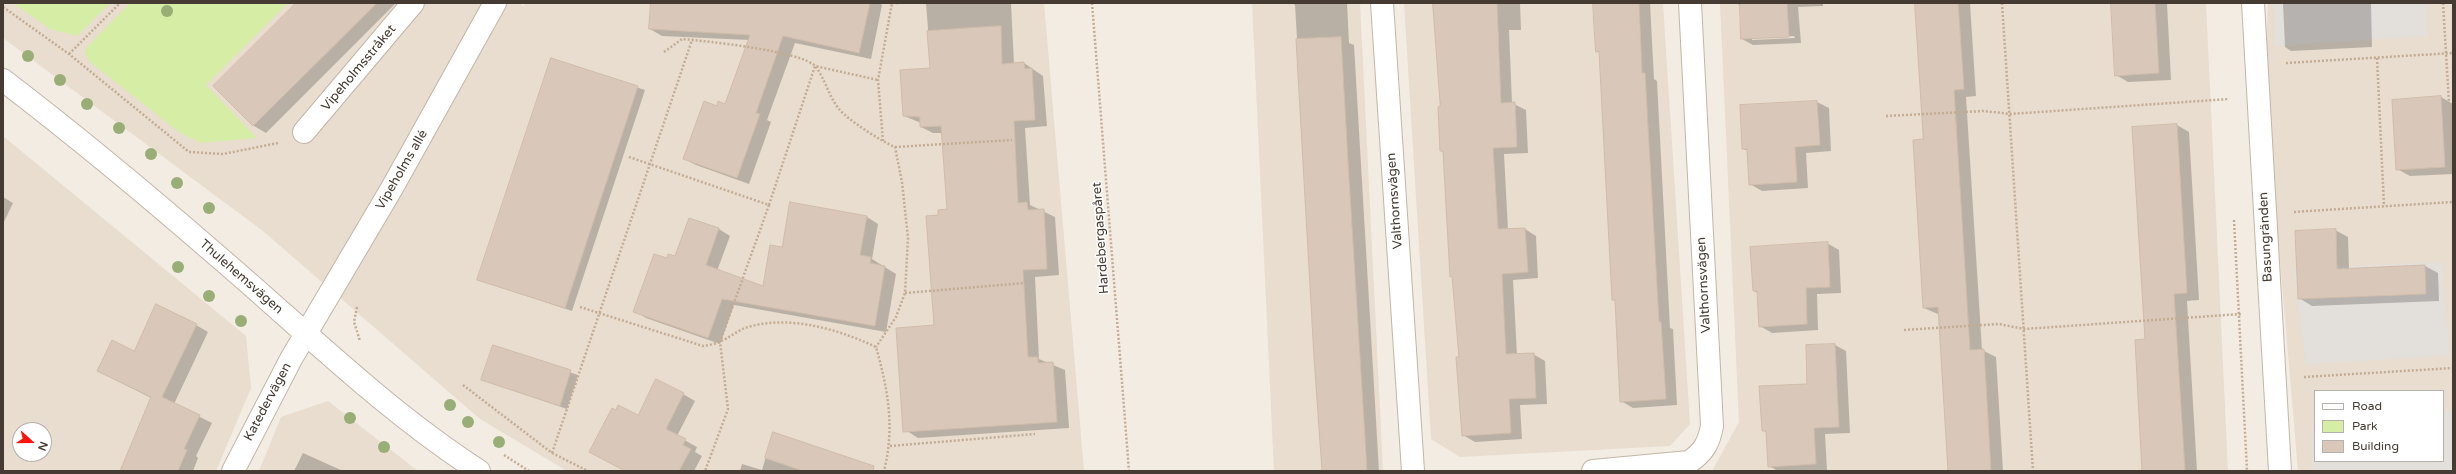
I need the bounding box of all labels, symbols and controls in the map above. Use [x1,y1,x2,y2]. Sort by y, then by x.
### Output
street label: Vipeholmsstråket [318,22,400,114]
street label: Vipeholms allé [373,127,431,213]
street label: Valthornsvägen [1384,152,1406,250]
street label: Hardebergaspåret [1089,182,1113,294]
street label: Basungränden [2256,192,2276,282]
street label: Valthornsvägen [1694,236,1714,334]
street label: Thulehemsvägen [196,237,286,317]
street label: Katedervägen [241,360,295,444]
legend [2314,390,2444,462]
text: Road [2352,399,2382,413]
text: Park [2352,419,2378,433]
north arrow [12,422,52,462]
text: Building [2352,439,2399,453]
text: N [35,440,50,453]

